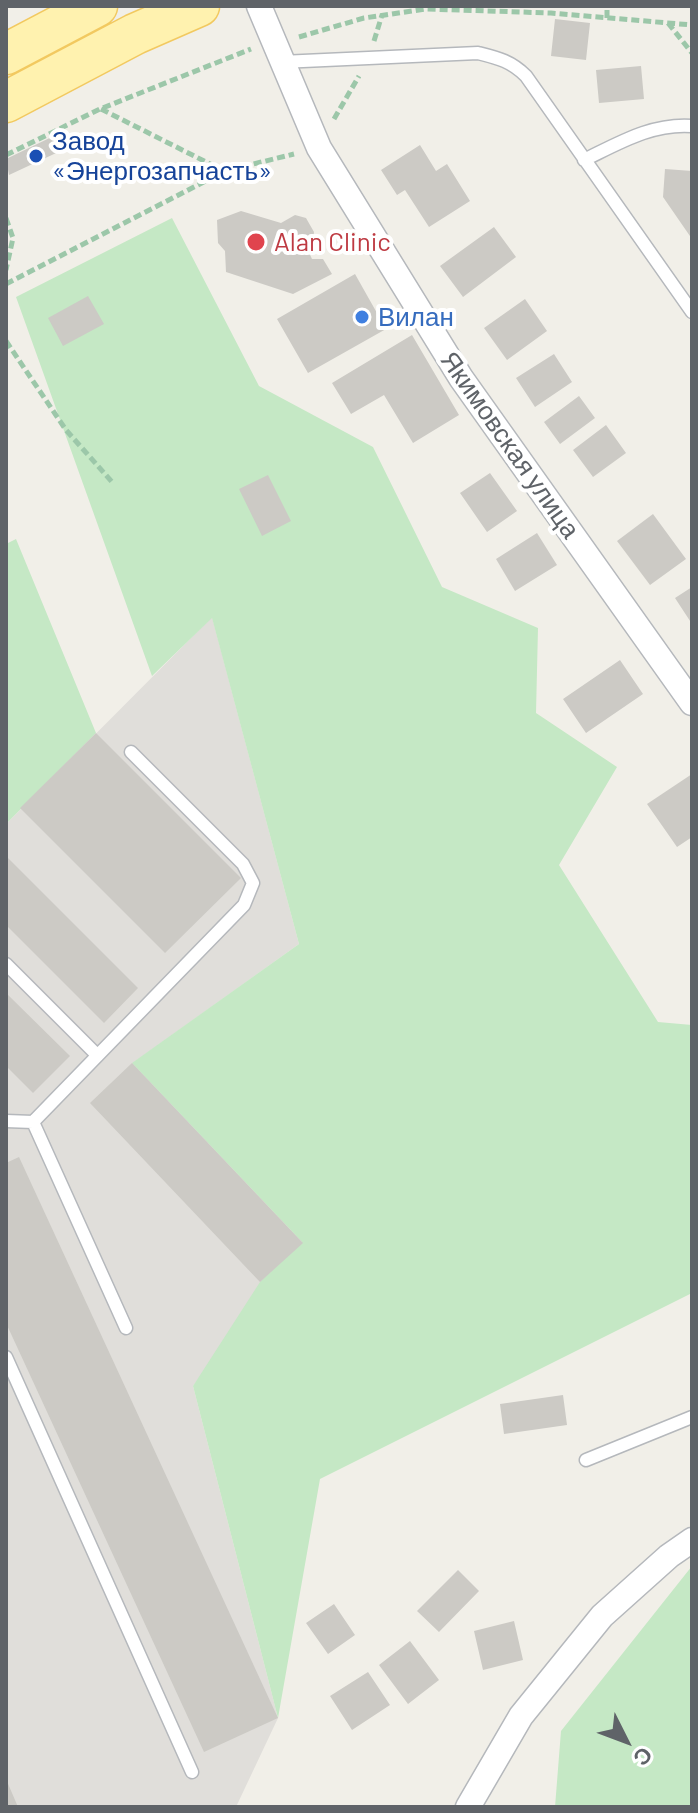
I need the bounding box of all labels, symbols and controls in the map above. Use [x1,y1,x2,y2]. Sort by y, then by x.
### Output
place label: Завод «Энергозапчасть» [52,125,272,186]
marker: Завод «Энергозапчасть» [27,147,45,165]
place label: Alan Clinic [274,226,391,258]
marker: Alan Clinic [245,231,267,253]
place label: Вилан [378,301,454,333]
marker: Вилан [353,308,371,326]
street label: Якимовская улица [434,346,586,544]
north arrow [586,1701,666,1781]
text: С [629,1742,659,1772]

